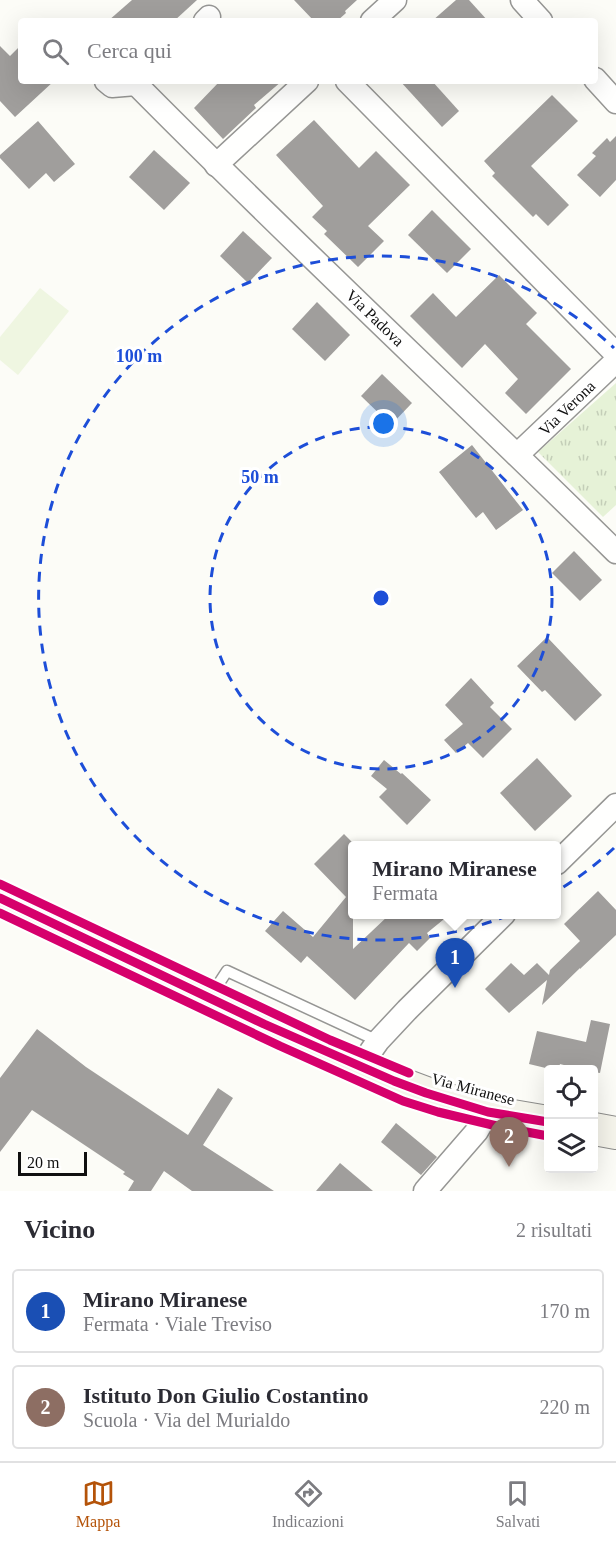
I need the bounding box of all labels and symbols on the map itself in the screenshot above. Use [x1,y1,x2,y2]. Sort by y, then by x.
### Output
street label: Via Padova [343,286,407,350]
text: 100 m [116,346,162,366]
street label: Via Verona [535,377,599,439]
your location [369,409,398,438]
text: 50 m [241,467,279,487]
centre of rings [371,588,391,608]
pin: 1 [436,938,474,988]
street label: Via Miranese [429,1070,517,1108]
pin: 2 [490,1118,528,1167]
scale bar [18,1149,87,1176]

